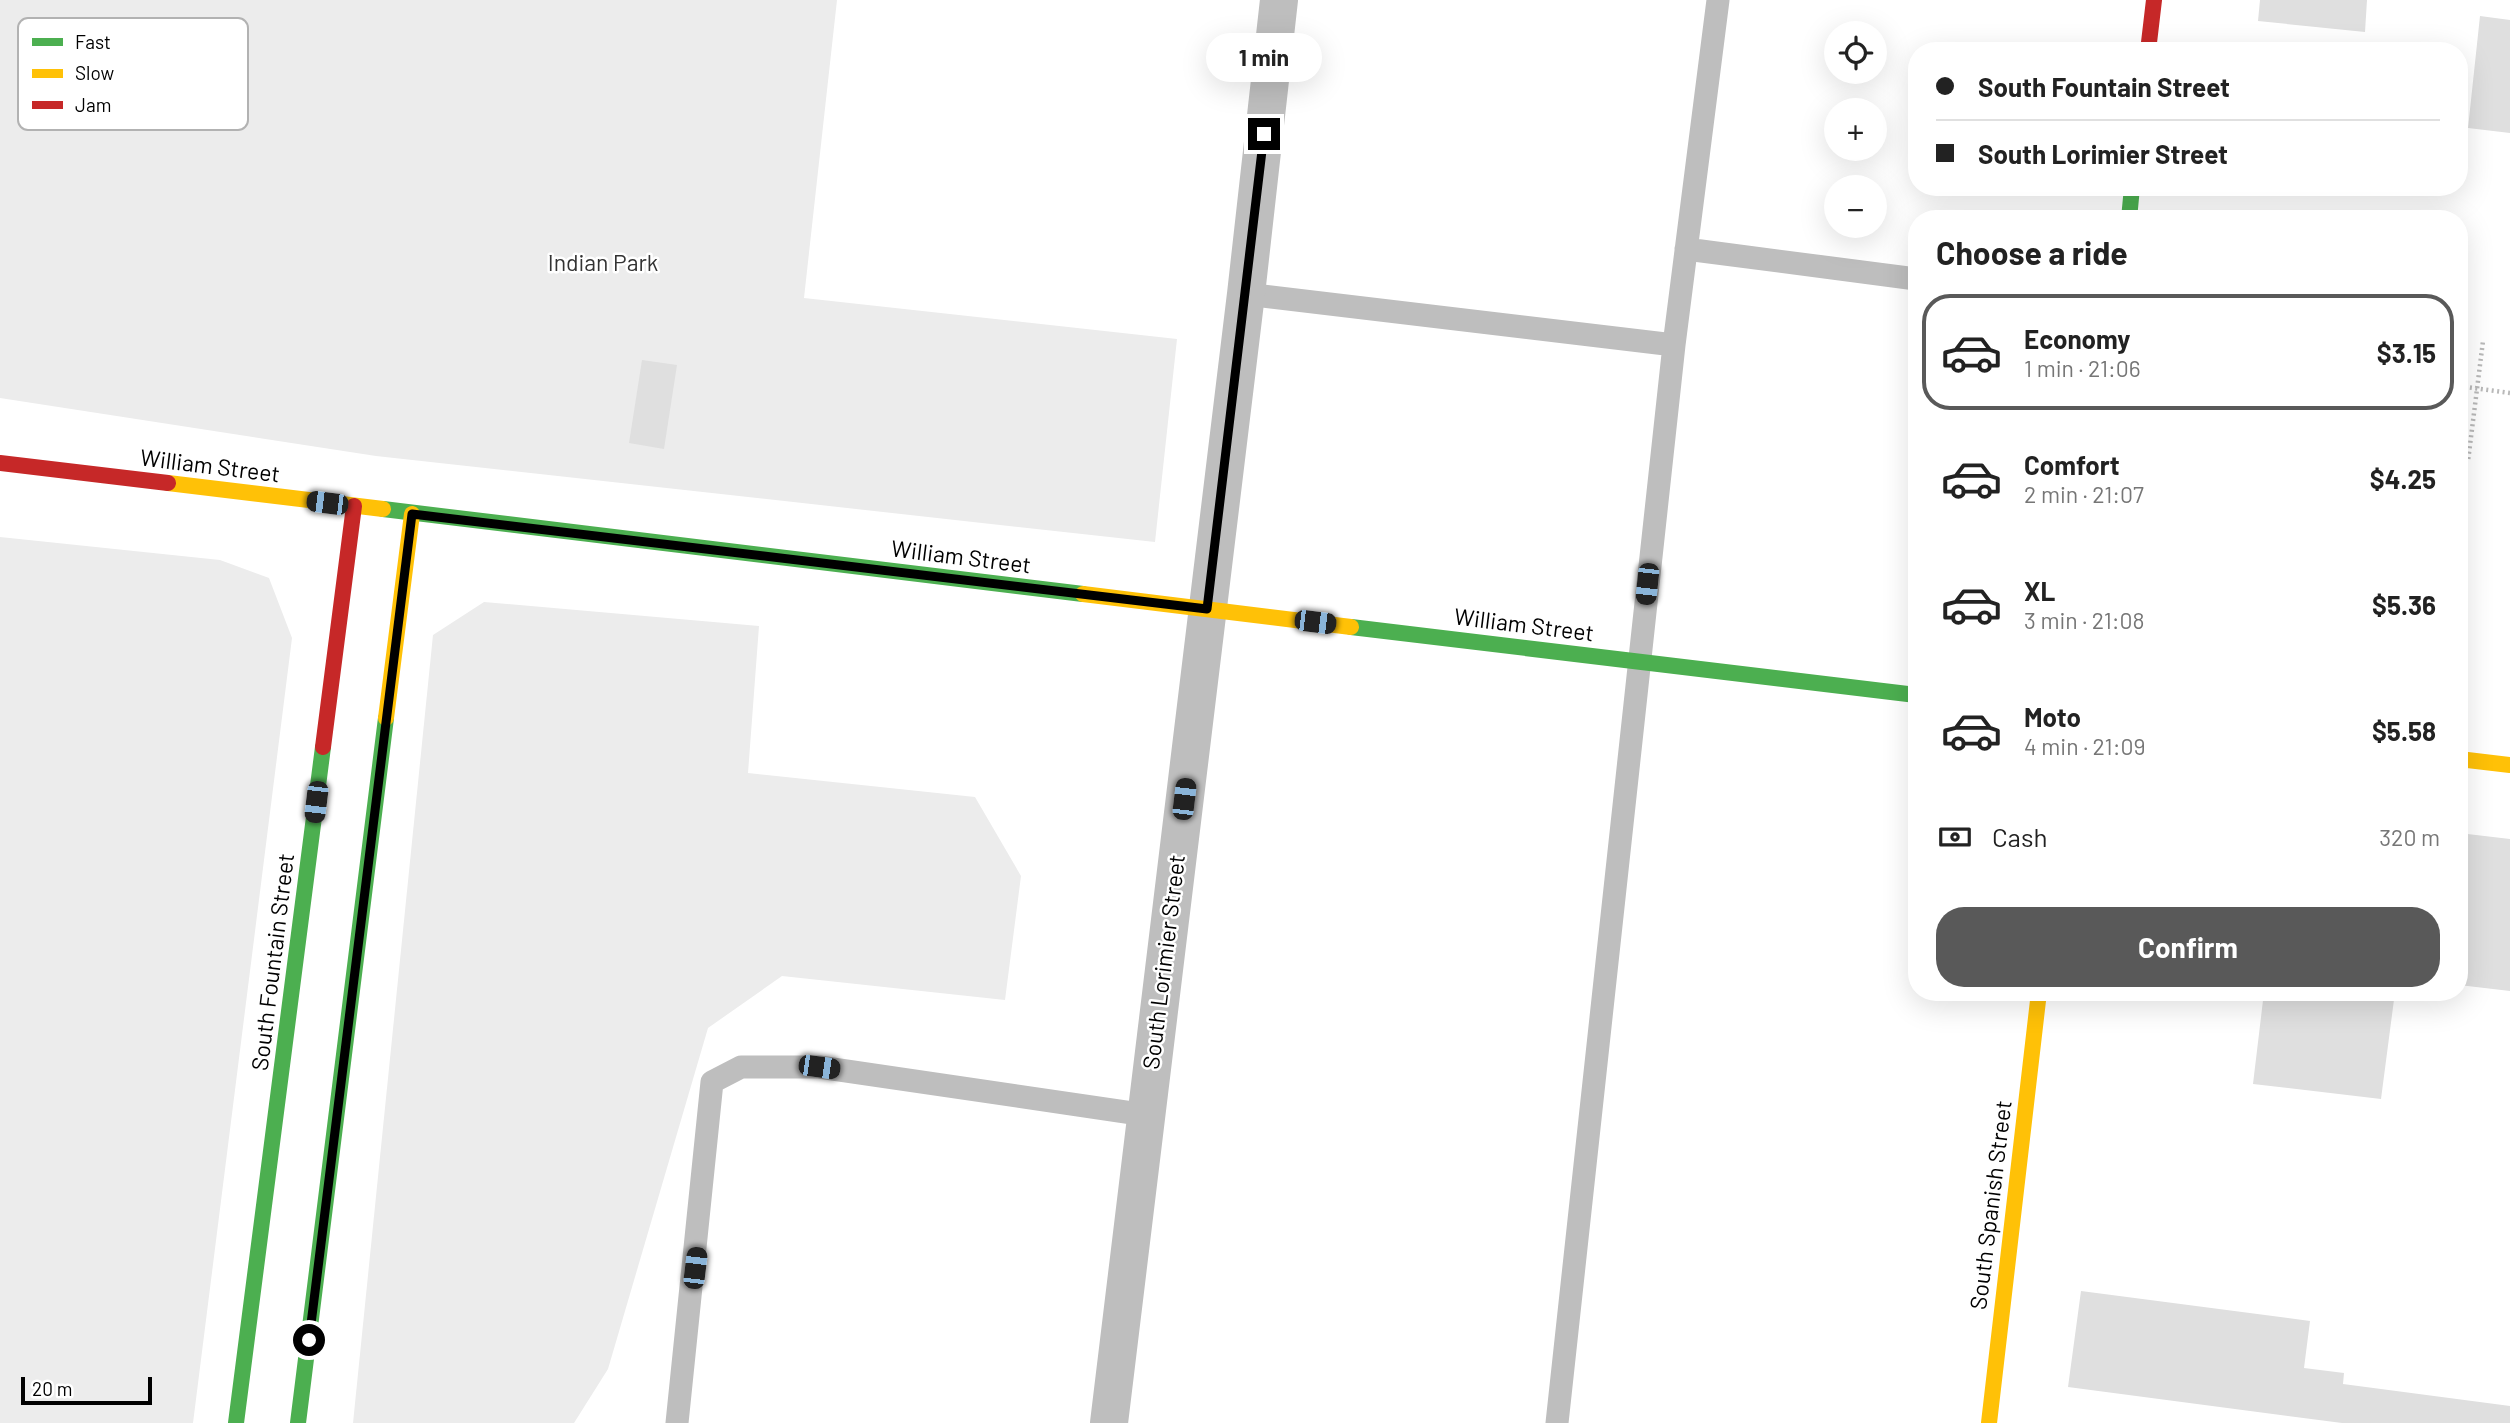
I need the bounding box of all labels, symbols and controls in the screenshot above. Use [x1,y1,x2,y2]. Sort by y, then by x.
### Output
legend [18,18,248,130]
map controls [1824,21,1887,238]
button: locate [1824,21,1887,84]
text: Fast [75,30,111,53]
callout: 1 min [1206,32,1322,82]
text: 1 min [1239,43,1289,71]
text: Slow [75,61,114,84]
text: South Fountain Street [1978,71,2230,102]
text: Jam [75,93,111,116]
button: + [1824,98,1887,161]
route end [1248,118,1280,150]
text: South Lorimier Street [1978,138,2228,169]
button: − [1824,175,1887,238]
text: Choose a ride [1936,233,2128,271]
park label: Indian Park [548,248,658,276]
icon: car [1940,321,2003,384]
text: Economy [2024,323,2130,354]
text: $3.15 [2377,337,2436,368]
text: 1 min · 21:06 [2024,354,2141,382]
street label: William Street [139,443,282,487]
icon: car [1940,447,2003,510]
text: Comfort [2024,449,2120,480]
text: $4.25 [2370,463,2436,494]
text: 2 min · 21:07 [2024,480,2144,508]
car [305,490,350,516]
street label: William Street [890,534,1033,578]
car [1635,562,1660,606]
icon: car [1940,573,2003,636]
text: XL [2024,575,2055,606]
text: $5.36 [2372,589,2436,620]
street label: William Street [1453,602,1596,646]
text: 3 min · 21:08 [2024,606,2145,634]
car [1293,609,1338,635]
icon: car [1940,699,2003,762]
text: Moto [2024,701,2081,732]
text: $5.58 [2372,715,2436,746]
text: 4 min · 21:09 [2024,732,2145,760]
car [1172,777,1197,821]
car [304,780,329,824]
icon: cash [1936,818,1974,856]
text: Cash [1992,821,2047,852]
text: 320 m [2379,823,2440,851]
street label: South Fountain Street [245,852,299,1072]
street label: South Lorimier Street [1136,853,1190,1071]
button: Confirm [1936,907,2440,987]
car [797,1054,842,1080]
street label: South Spanish Street [1963,1099,2017,1311]
car [683,1246,708,1290]
route start [293,1324,325,1356]
scale bar [21,1374,152,1406]
text: 20 m [32,1377,72,1400]

